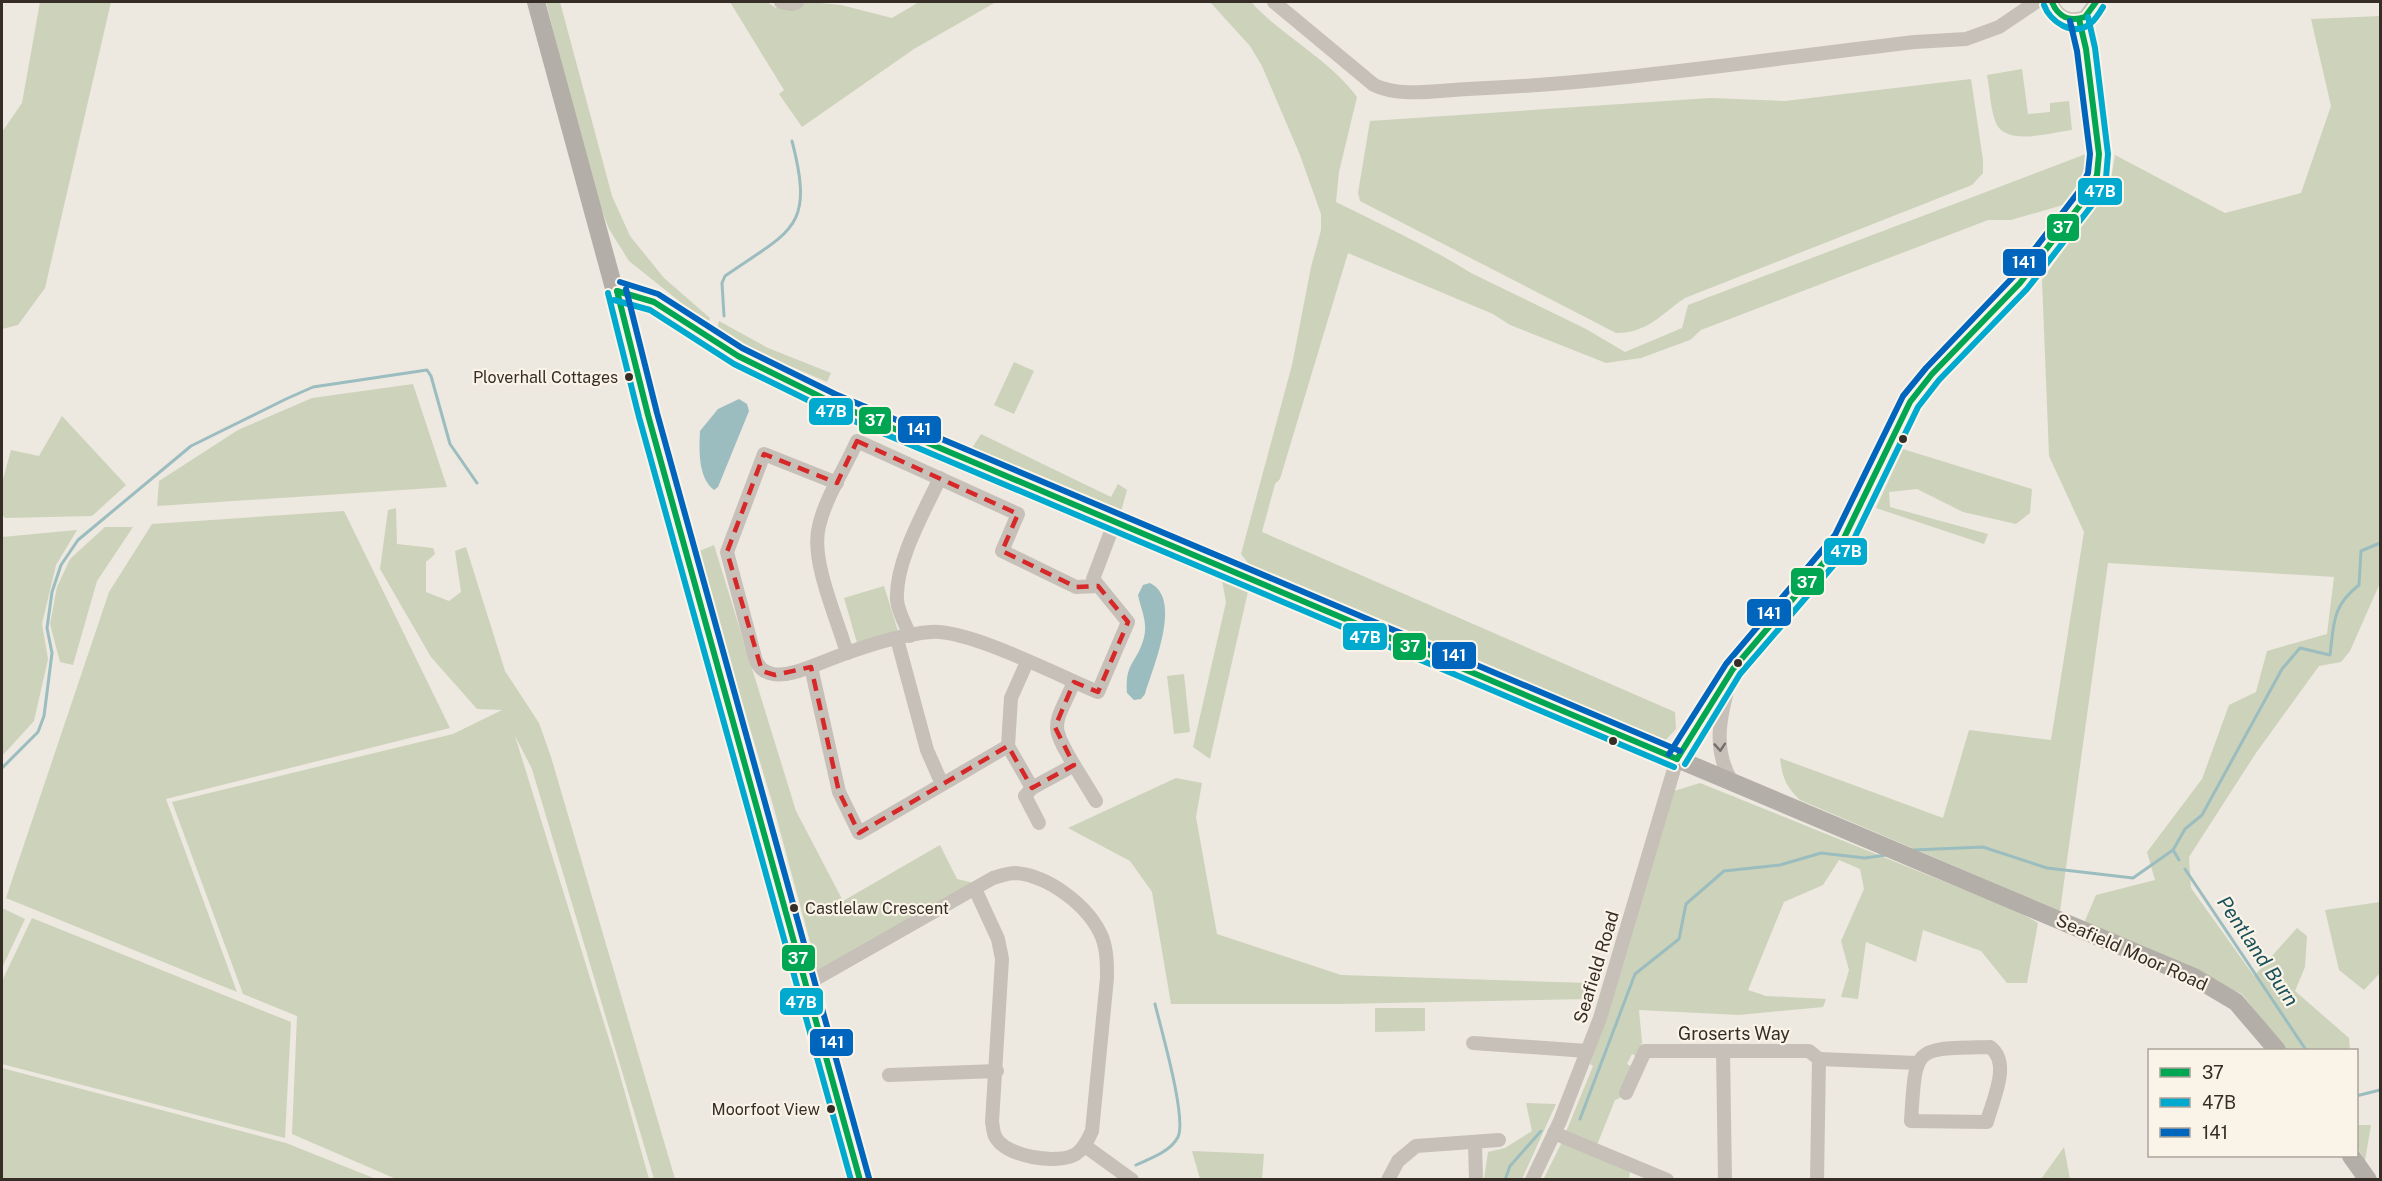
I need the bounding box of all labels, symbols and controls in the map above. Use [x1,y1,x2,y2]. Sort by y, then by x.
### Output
line badge: 47B [2077,177,2123,206]
text: 47B [2084,182,2116,201]
line badge: 37 [2046,213,2080,242]
text: 37 [2053,218,2073,237]
line badge: 141 [2002,248,2047,277]
text: 141 [2012,253,2036,272]
place label: Ploverhall Cottages [473,368,618,387]
marker: Ploverhall Cottages [623,371,635,383]
line badge: 47B [808,397,854,426]
text: 47B [815,402,847,421]
line badge: 37 [858,406,892,435]
text: 37 [865,411,885,430]
line badge: 141 [897,415,942,444]
text: 141 [907,420,931,439]
unlabelled marker [1897,433,1909,445]
line badge: 47B [1823,537,1868,566]
text: 47B [1830,542,1862,561]
line badge: 37 [1790,567,1825,596]
text: 37 [1797,573,1817,592]
line badge: 141 [1746,598,1792,627]
text: 141 [1757,604,1781,623]
line badge: 47B [1342,622,1388,651]
text: 47B [1349,628,1381,647]
line badge: 37 [1392,632,1427,661]
text: 37 [1400,637,1420,656]
line badge: 141 [1431,641,1477,670]
text: 141 [1442,646,1466,665]
unlabelled marker [1732,657,1744,669]
unlabelled marker [1607,735,1619,747]
one-way arrow [1713,743,1726,752]
water label: Pentland Burn [2212,891,2304,1011]
place label: Castlelaw Crescent [805,899,949,918]
marker: Castlelaw Crescent [788,902,800,914]
street label: Seafield Road [1569,908,1623,1026]
street label: Seafield Moor Road [2053,909,2211,995]
line badge: 37 [781,944,816,972]
text: 37 [788,949,808,968]
line badge: 47B [779,987,824,1016]
text: 47B [785,993,817,1012]
street label: Groserts Way [1678,1023,1790,1044]
line badge: 141 [809,1028,854,1057]
text: 141 [820,1033,844,1052]
legend [2148,1049,2358,1157]
text: 37 [2202,1062,2224,1083]
text: 47B [2202,1092,2236,1113]
place label: Moorfoot View [712,1100,821,1119]
marker: Moorfoot View [825,1103,837,1115]
text: 141 [2202,1122,2228,1143]

